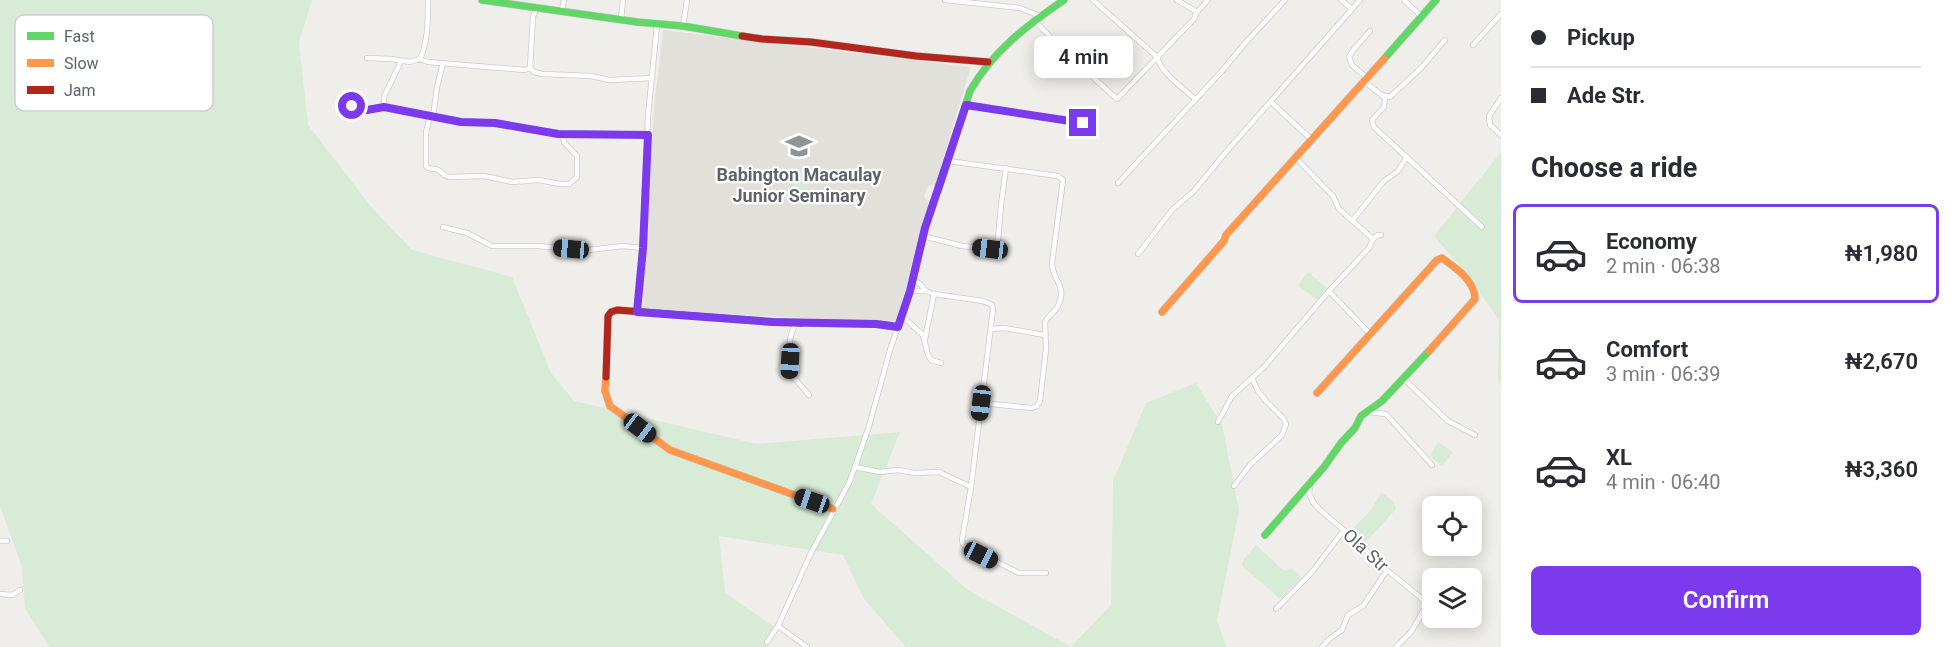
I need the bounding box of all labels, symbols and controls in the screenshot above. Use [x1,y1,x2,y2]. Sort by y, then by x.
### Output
legend [15,15,213,111]
text: Pickup [1567,25,1635,50]
text: Fast [64,27,95,46]
callout: 4 min [1034,36,1132,78]
text: 4 min [1058,45,1109,69]
text: Slow [64,54,99,73]
text: Jam [64,81,96,100]
text: Ade Str. [1567,83,1645,108]
route start [338,92,365,119]
route end [1069,109,1096,136]
school or university icon: Babington Macaulay Junior Seminary [784,131,814,161]
text: Choose a ride [1531,152,1697,184]
place label: Babington Macaulay Junior Seminary [717,164,882,206]
icon: car [1534,227,1588,281]
text: Economy [1606,229,1697,254]
car [552,238,590,260]
car [971,238,1009,260]
text: ₦1,980 [1845,241,1918,266]
text: 2 min · 06:38 [1606,254,1721,278]
icon: car [1534,335,1588,389]
text: Comfort [1606,337,1688,362]
car [780,343,800,379]
text: ₦2,670 [1845,349,1918,374]
text: 3 min · 06:39 [1606,362,1721,386]
car [970,384,992,422]
car [620,410,660,446]
icon: car [1534,443,1588,497]
text: XL [1606,445,1632,470]
text: ₦3,360 [1845,457,1918,482]
text: 4 min · 06:40 [1606,470,1721,494]
car [792,487,832,515]
map controls [1422,496,1482,628]
button: locate [1422,496,1482,556]
street label: Ola Str [1339,524,1393,576]
car [961,539,1001,571]
button: Confirm [1531,566,1921,635]
button: layers [1422,568,1482,628]

